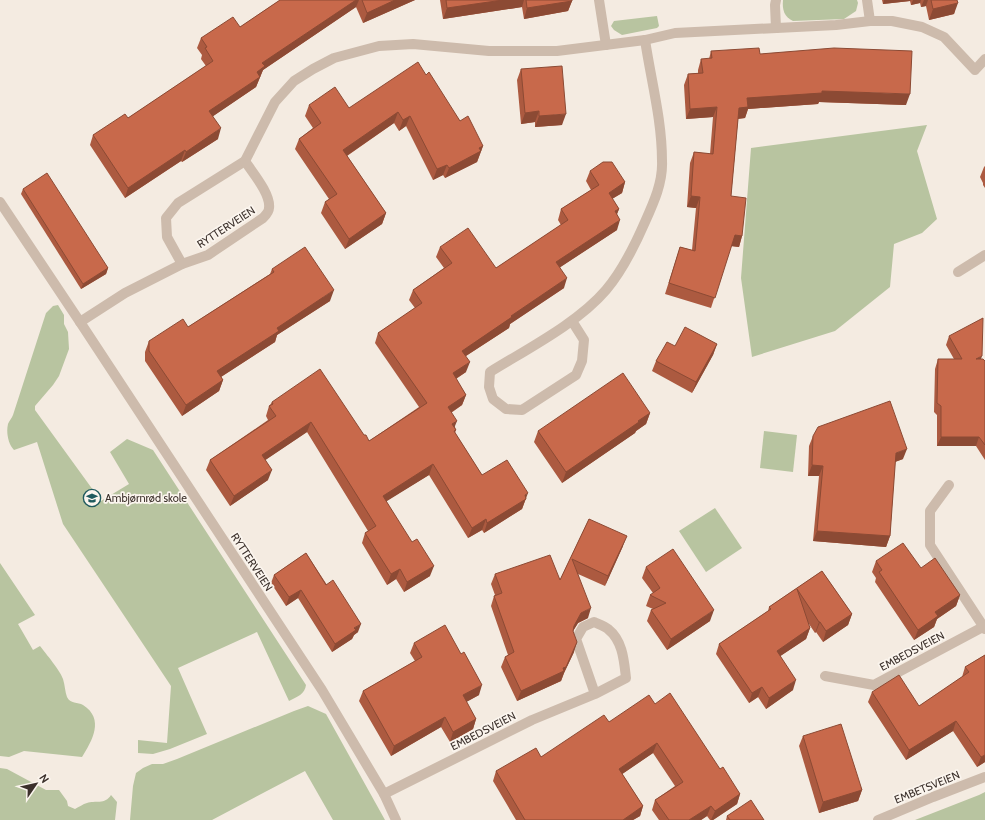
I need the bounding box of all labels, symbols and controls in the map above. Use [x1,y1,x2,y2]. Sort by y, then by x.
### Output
street label: RYTTERVEIEN [194,203,258,251]
school or university icon: Ambjørnrød skole [82,488,102,508]
place label: Ambjørnrød skole [105,491,187,505]
street label: RYTTERVEIEN [228,530,276,594]
street label: EMBEDSVEIEN [877,628,947,674]
street label: EMBEDSVEIEN [448,709,518,753]
north arrow [16,764,56,804]
street label: EMBETSVEIEN [892,768,962,806]
text: N [36,771,52,786]

